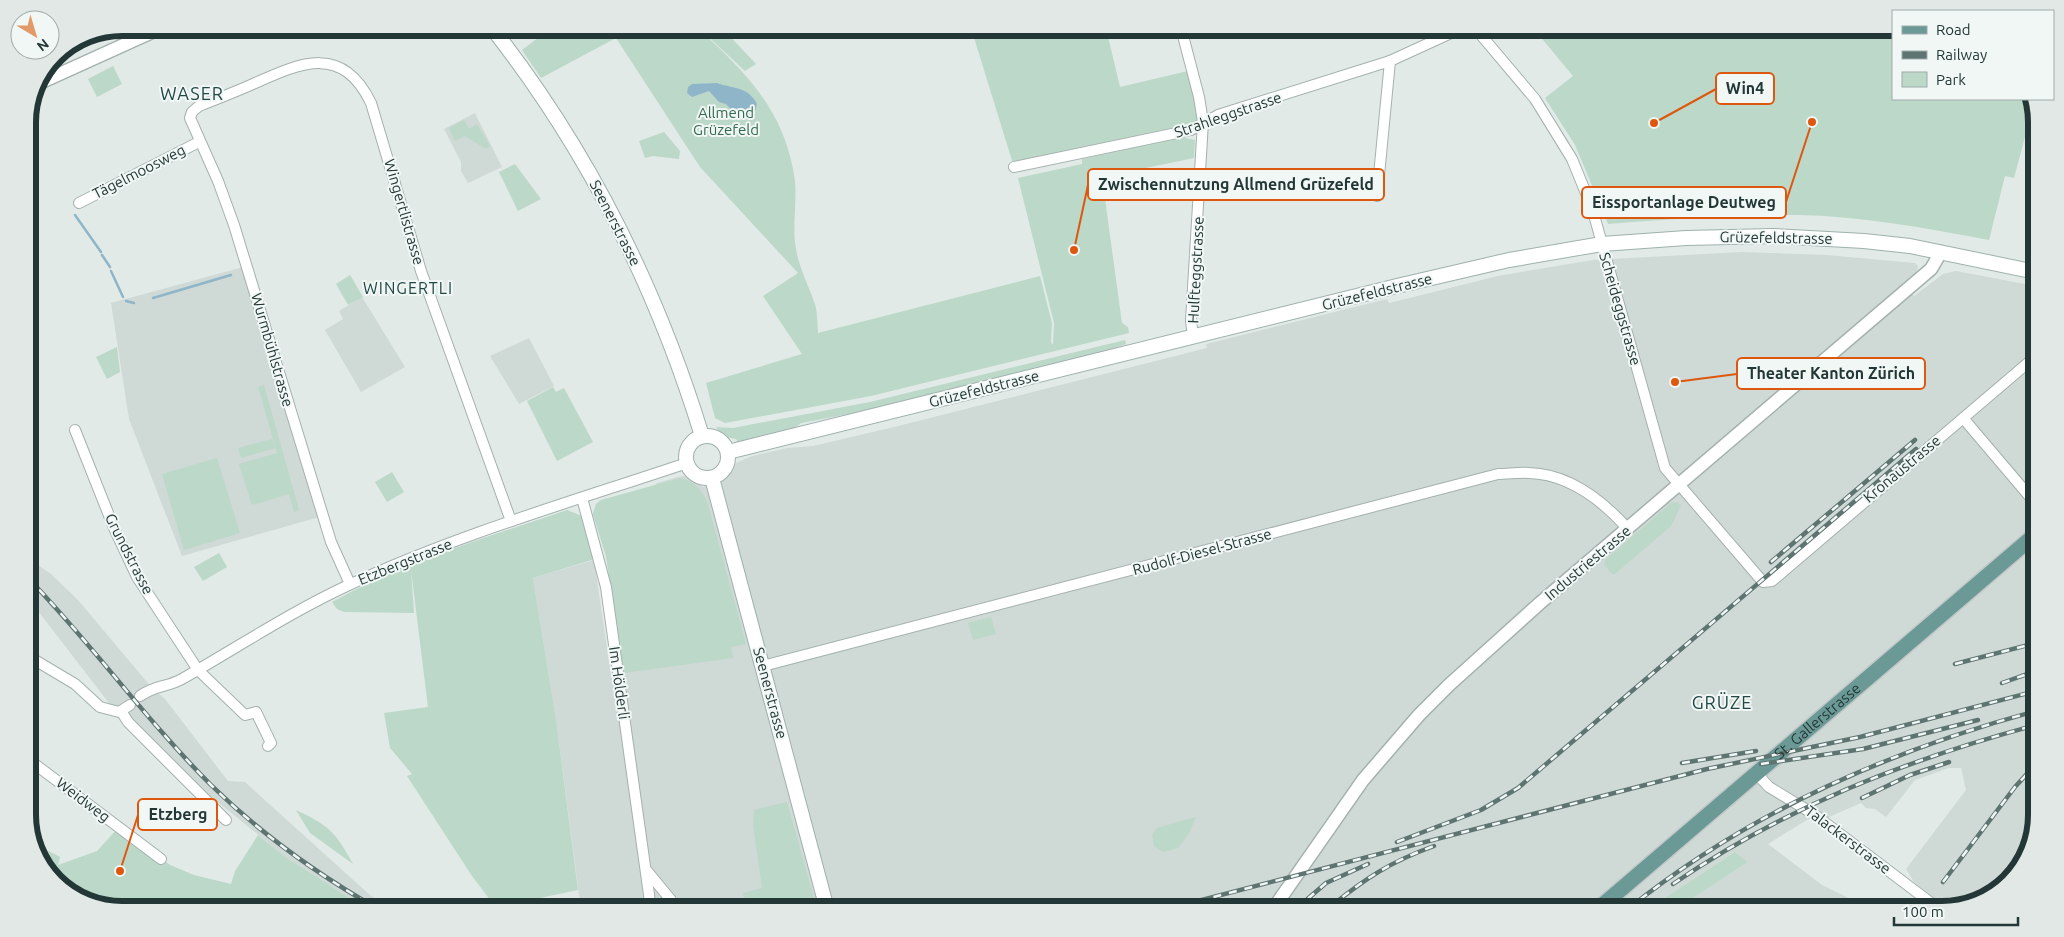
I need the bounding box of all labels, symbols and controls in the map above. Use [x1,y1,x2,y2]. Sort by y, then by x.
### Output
north arrow [10,10,60,60]
legend [1892,10,2054,100]
text: Road [1936,21,1971,38]
text: N [34,36,52,55]
text: Railway [1936,46,1987,63]
text: Park [1936,71,1966,88]
callout: Win4 [1716,73,1774,104]
text: Win4 [1726,79,1764,97]
district label: WASER [160,83,224,103]
street label: Strahleggstrasse [1172,88,1284,141]
park label: Allmend Grüzefeld [693,104,759,138]
street label: Tägelmoosweg [90,141,188,202]
street label: Wingertlistrasse [381,157,428,267]
callout: Zwischennutzung Allmend Grüzefeld [1088,169,1384,200]
text: Zwischennutzung Allmend Grüzefeld [1098,175,1374,193]
street label: Seenerstrasse [587,177,644,269]
callout: Eissportanlage Deutweg [1582,187,1786,218]
text: Eissportanlage Deutweg [1592,193,1776,211]
street label: Hulfteggstrasse [1184,216,1207,324]
street label: Grüzefeldstrasse [1719,228,1833,247]
street label: Scheideggstrasse [1596,250,1645,367]
street label: Grüzefeldstrasse [1320,270,1434,313]
district label: WINGERTLI [363,279,453,297]
street label: Wurmbühlstrasse [248,291,297,409]
callout: Theater Kanton Zürich [1737,358,1925,389]
text: Theater Kanton Zürich [1747,364,1915,382]
street label: Grüzefeldstrasse [927,367,1041,410]
street label: Kronaustrasse [1860,431,1944,506]
street label: Grundstrasse [102,510,157,597]
street label: Industriestrasse [1541,522,1634,603]
street label: Rudolf-Diesel-Strasse [1131,525,1273,578]
street label: Etzbergstrasse [355,535,454,588]
street label: Im Hölderli [606,645,633,721]
street label: Seenerstrasse [750,645,791,740]
street label: St. Gallerstrasse [1771,679,1864,762]
district label: GRÜZE [1692,692,1752,712]
street label: Weidweg [53,774,114,825]
callout: Etzberg [138,799,217,830]
street label: Talackerstrasse [1802,802,1894,877]
text: Etzberg [149,805,207,823]
scale bar [1894,894,2018,926]
text: 100 m [1902,903,1944,920]

